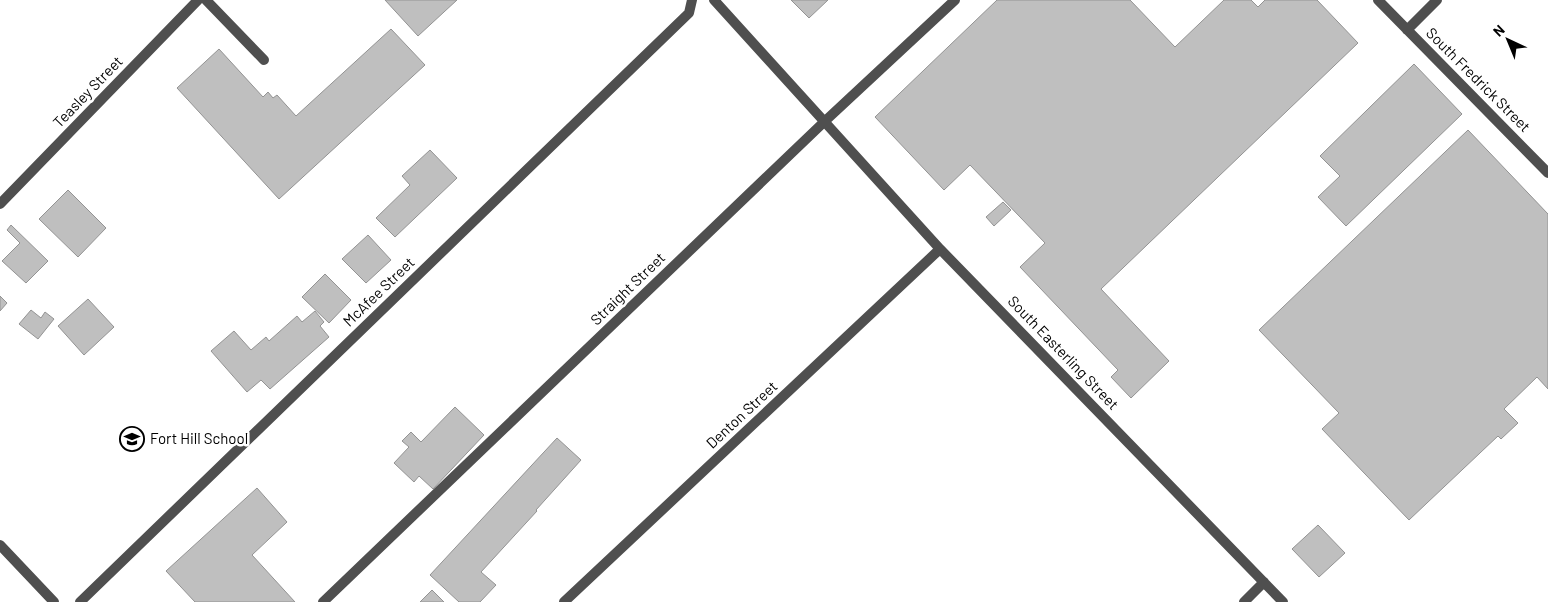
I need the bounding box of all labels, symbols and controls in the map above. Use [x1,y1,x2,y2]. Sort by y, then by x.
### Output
north arrow [1483,15,1533,65]
text: N [1489,21,1508,40]
street label: South Fredrick Street [1423,23,1535,135]
street label: Teasley Street [49,52,126,131]
street label: Straight Street [586,248,668,328]
street label: McAfee Street [339,253,418,330]
street label: South Easterling Street [1005,292,1123,413]
street label: Denton Street [702,377,781,452]
school or university icon: Fort Hill School [119,426,145,452]
place label: Fort Hill School [150,429,248,447]

